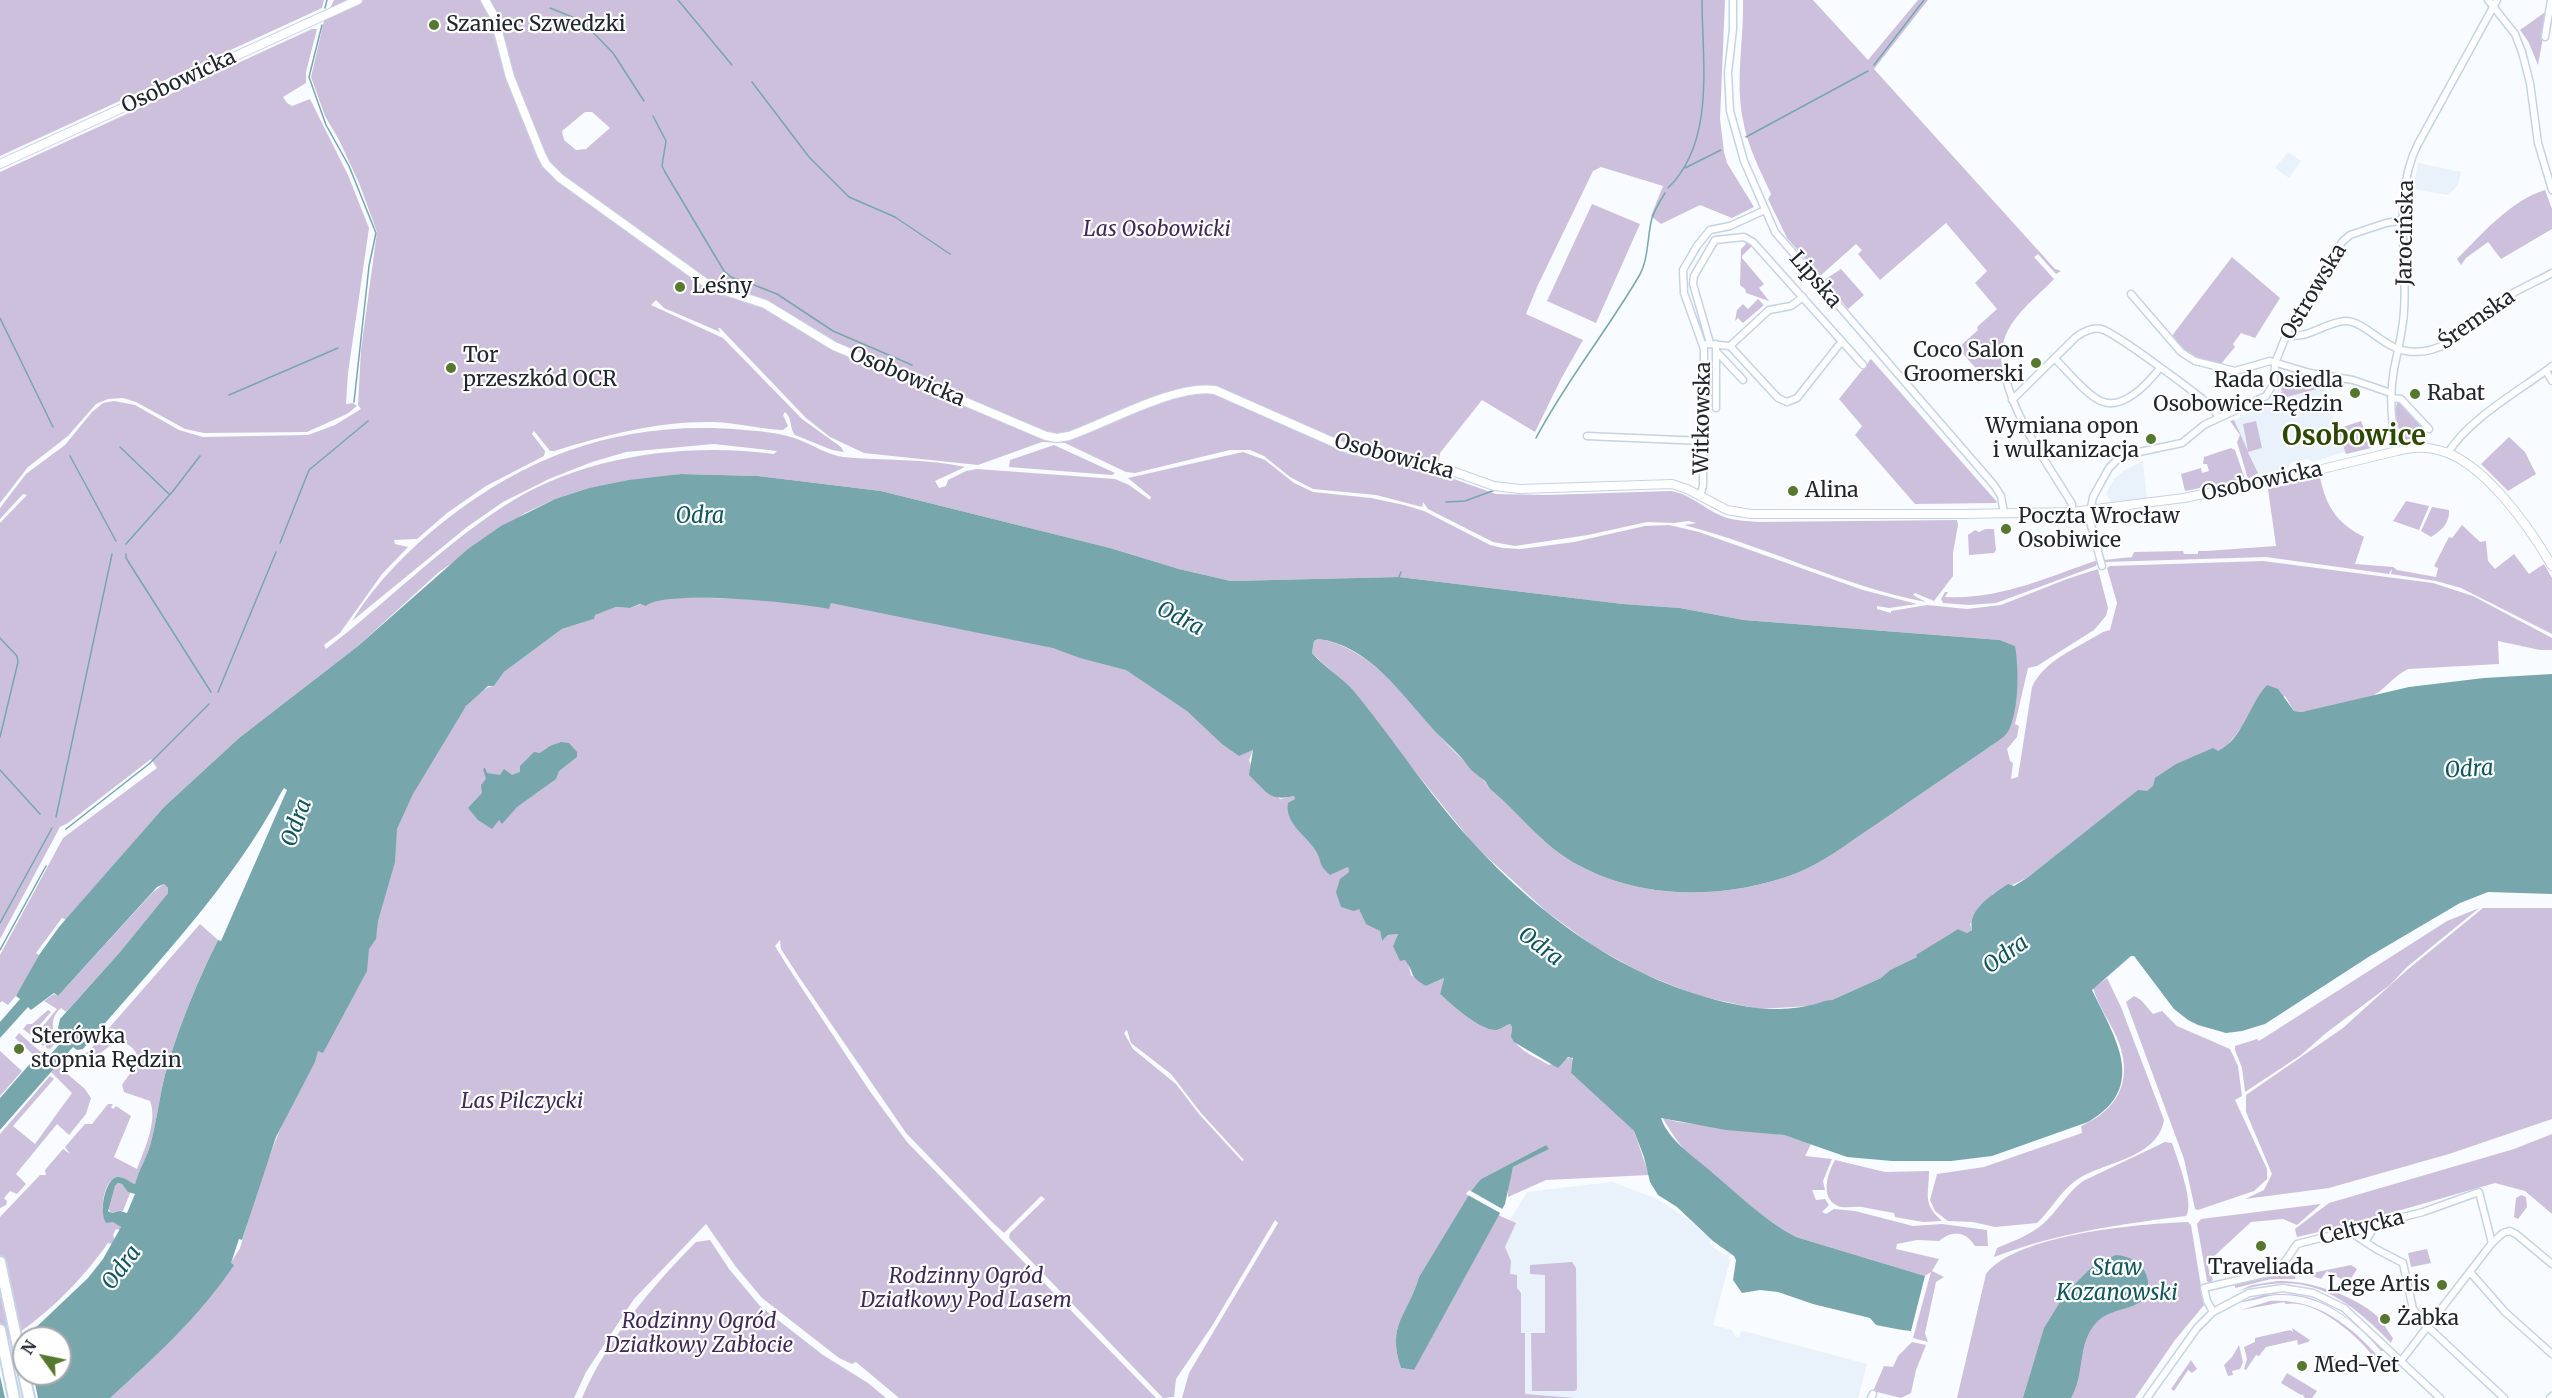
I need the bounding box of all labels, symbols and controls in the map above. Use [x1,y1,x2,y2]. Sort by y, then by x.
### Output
place label: Szaniec Szwedzki [446,12,626,38]
marker: Szaniec Szwedzki [427,18,441,32]
street label: Osobowicka [118,45,240,119]
street label: Jarocińska [2392,180,2420,286]
park label: Las Osobowicki [1083,217,1231,243]
street label: Ostrowska [2276,239,2352,345]
street label: Lipska [1784,247,1846,313]
place label: Leśny [692,274,752,300]
marker: Leśny [673,280,687,294]
street label: Śremska [2434,285,2520,355]
place label: Coco Salon Groomerski [1904,338,2024,388]
street label: Osobowicka [846,341,968,413]
place label: Tor przeszkód OCR [463,343,617,393]
marker: Coco Salon Groomerski [2029,356,2043,370]
marker: Tor przeszkód OCR [444,361,458,375]
street label: Witkowska [1689,361,1717,475]
place label: Rada Osiedla Osobowice-Rędzin [2153,368,2343,418]
place label: Rabat [2427,381,2485,407]
marker: Rada Osiedla Osobowice-Rędzin [2348,386,2362,400]
marker: Rabat [2408,387,2422,401]
place label: Wymiana opon i wulkanizacja [1985,414,2139,464]
district label: Osobowice [2282,421,2426,453]
street label: Osobowicka [1331,429,1457,485]
marker: Wymiana opon i wulkanizacja [2144,432,2158,446]
street label: Osobowicka [2199,457,2325,507]
place label: Alina [1805,478,1859,504]
marker: Alina [1786,484,1800,498]
water label: Odra [676,504,724,530]
place label: Poczta Wrocław Osobiwice [2018,504,2180,554]
marker: Poczta Wrocław Osobiwice [1999,522,2013,536]
water label: Odra [1152,596,1208,642]
water label: Odra [2444,756,2494,784]
water label: Odra [276,795,318,851]
water label: Odra [1513,922,1567,972]
water label: Odra [1978,930,2034,980]
place label: Sterówka stopnia Rędzin [31,1024,182,1074]
marker: Sterówka stopnia Rędzin [12,1042,26,1056]
park label: Las Pilczycki [461,1089,583,1115]
street label: Celtycka [2317,1205,2407,1251]
marker: Traveliada [2254,1239,2268,1253]
water label: Odra [97,1241,147,1295]
place label: Traveliada [2208,1255,2314,1281]
water label: Staw Kozanowski [2056,1256,2178,1308]
park label: Rodzinny Ogród Działkowy Pod Lasem [860,1264,1072,1314]
place label: Lege Artis [2327,1272,2430,1298]
marker: Lege Artis [2435,1278,2449,1292]
place label: Żabka [2397,1306,2459,1332]
park label: Rodzinny Ogród Działkowy Zabłocie [605,1309,793,1359]
marker: Żabka [2378,1312,2392,1326]
north arrow [12,1326,72,1386]
text: N [17,1337,40,1358]
place label: Med-Vet [2314,1353,2399,1379]
marker: Med-Vet [2295,1359,2309,1373]

